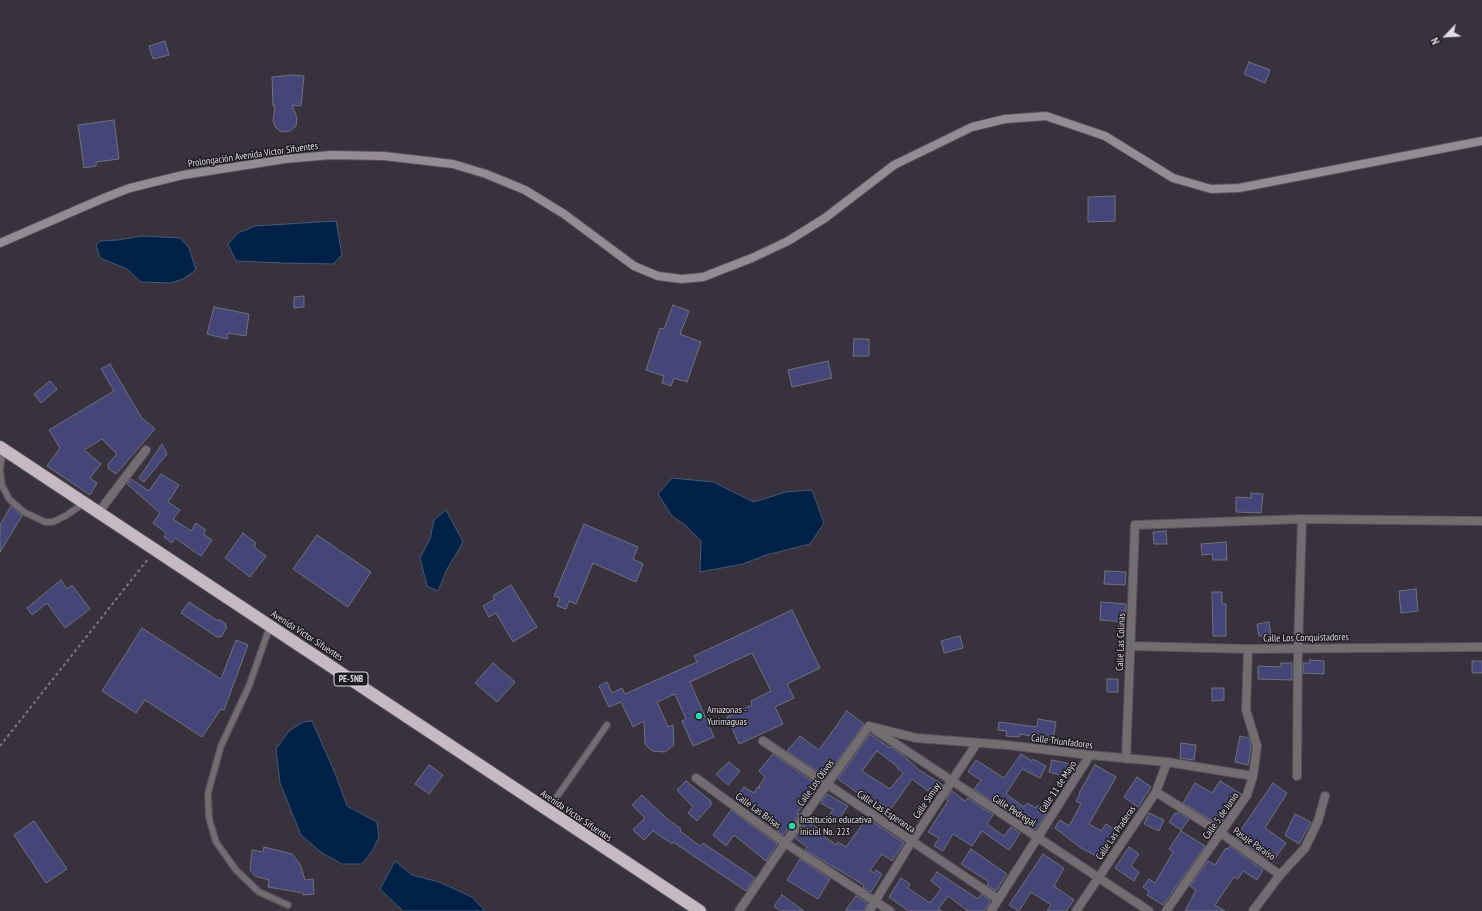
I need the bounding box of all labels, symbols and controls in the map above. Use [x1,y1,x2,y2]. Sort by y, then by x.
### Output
north arrow [1426,16,1466,56]
text: N [1428,35,1443,47]
street label: Prolongación Avenida Victor Sifuentes [187,140,319,170]
street label: Avenida Victor Sifuentes [269,608,345,664]
street label: Calle Las Colinas [1114,613,1128,671]
street label: Calle Los Conquistadores [1263,631,1349,645]
road number: PE-5NB [334,672,368,686]
place label: Amazonas - Yurimaguas [707,704,747,728]
marker: Amazonas - Yurimaguas [694,711,704,721]
street label: Calle Triunfadores [1030,732,1094,752]
street label: Calle Los Olivos [795,757,837,809]
street label: Calle 11 de Mayo [1037,759,1079,815]
street label: Calle Simuy [911,781,943,821]
street label: Avenida Victor Sifuentes [538,788,614,844]
street label: Calle Las Esperanza [855,788,917,836]
street label: Calle Las Brisas [733,790,783,832]
street label: Calle 5 de Junio [1201,790,1241,842]
street label: Calle Pedregal [990,792,1038,830]
street label: Calle Las Praderas [1094,804,1138,862]
place label: Institución educativa inicial No. 223 [800,814,872,838]
marker: Institución educativa inicial No. 223 [787,821,797,831]
street label: Pasaje Paraíso [1231,825,1277,863]

